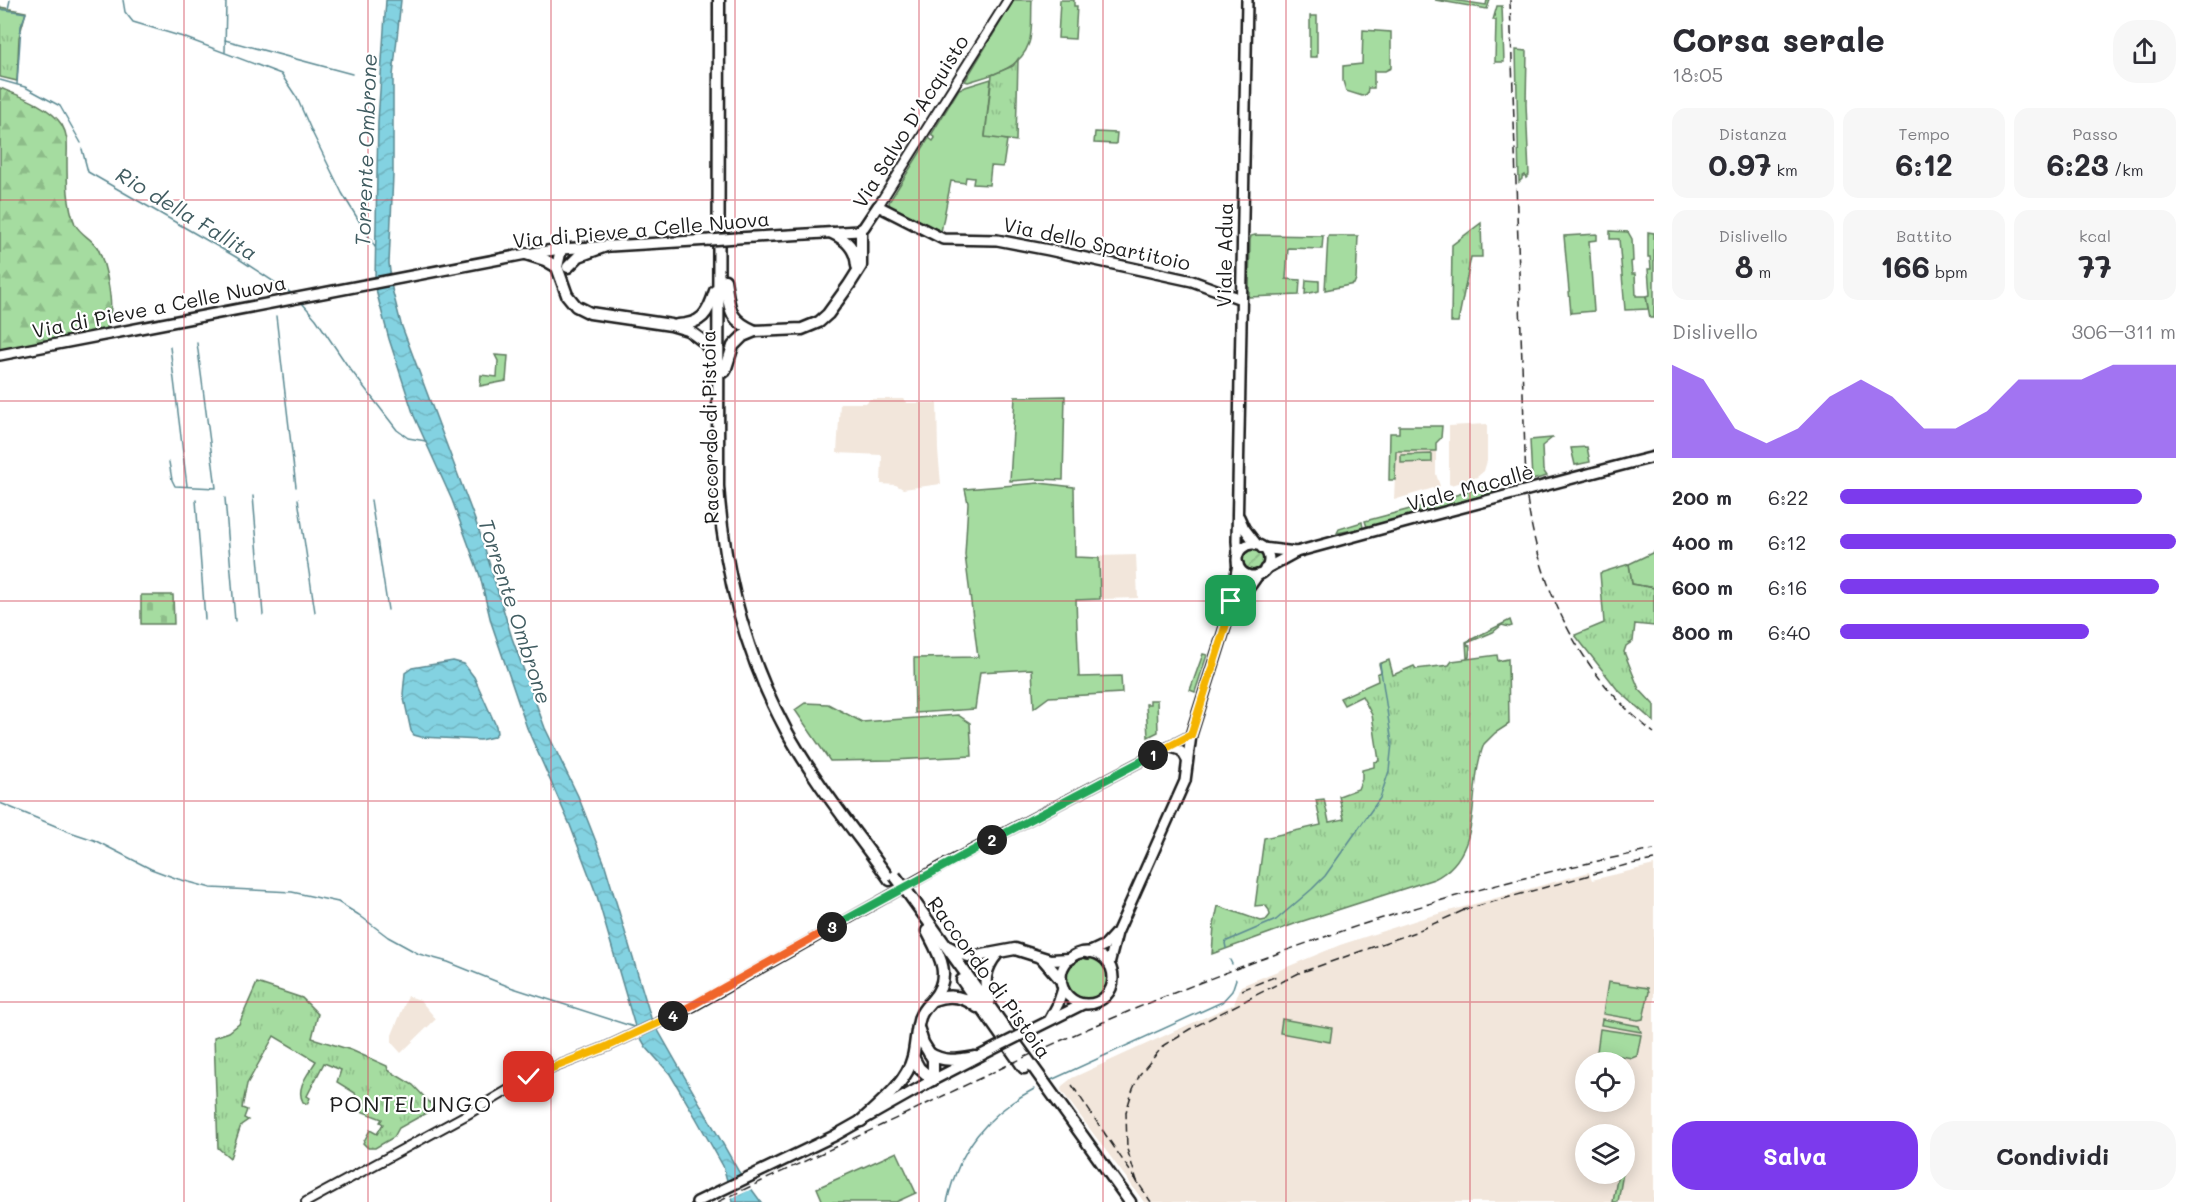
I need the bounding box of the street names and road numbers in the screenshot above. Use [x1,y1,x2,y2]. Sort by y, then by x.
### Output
street label: Via Salvo D'Acquisto [846,29,974,212]
street label: Viale Adua [1210,202,1238,308]
street label: Via di Pieve a Celle Nuova [511,205,771,253]
street label: Via dello Spartitoio [1001,210,1193,276]
street label: Via di Pieve a Celle Nuova [30,269,288,343]
street label: Raccordo di Pistoia [694,330,724,524]
street label: Viale Macallè [1404,458,1536,516]
street label: Raccordo di Pistoia [922,891,1058,1063]

